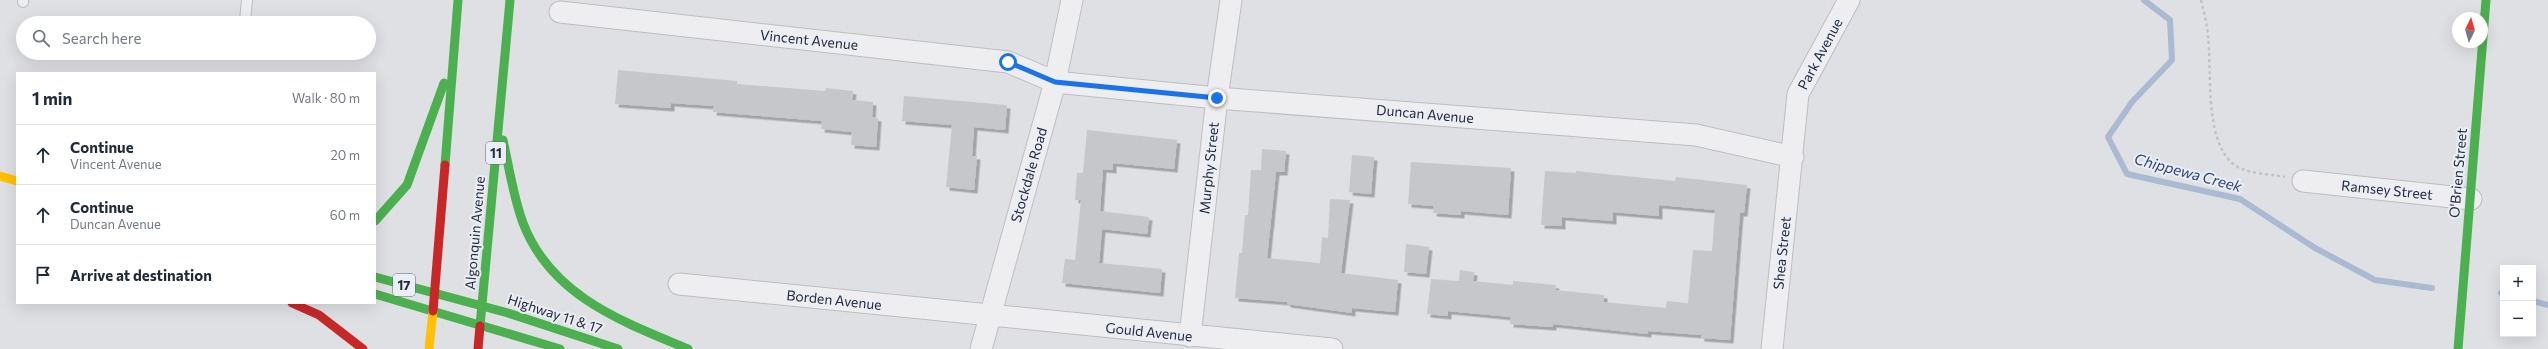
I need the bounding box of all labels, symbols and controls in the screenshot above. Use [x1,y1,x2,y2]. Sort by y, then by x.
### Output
north arrow [2452,12,2488,48]
street label: Park Avenue [1794,15,1846,92]
search box [16,16,376,60]
street label: Vincent Avenue [759,26,859,53]
icon: search [30,27,52,49]
text: Search here [62,29,141,47]
route start [999,53,1017,71]
text: 1 min [32,88,72,109]
route end [1208,89,1226,107]
text: Walk · 80 m [292,90,360,106]
street label: Duncan Avenue [1376,101,1474,126]
street label: Murphy Street [1195,121,1222,215]
street label: Stockdale Road [1007,125,1050,224]
street label: O'Brien Street [2445,127,2470,219]
text: Continue [70,138,134,156]
road number: 11 [486,142,506,164]
icon: ahead [32,144,54,166]
text: 20 m [331,147,360,163]
water label: Chippewa Creek [2132,149,2245,195]
text: Vincent Avenue [70,156,162,172]
street label: Algonquin Avenue [461,175,488,290]
street label: Ramsey Street [2340,176,2434,203]
text: Continue [70,198,134,216]
icon: ahead [32,204,54,226]
text: 60 m [330,207,360,223]
street label: Shea Street [1769,215,1794,290]
text: Duncan Avenue [70,216,161,232]
icon: arrive [32,264,54,286]
map controls [2500,265,2536,337]
button: + [2500,265,2536,301]
text: Arrive at destination [70,266,212,284]
road number: 17 [393,274,415,296]
street label: Borden Avenue [786,286,882,313]
street label: Highway 11 & 17 [506,290,605,337]
button: − [2500,301,2536,337]
street label: Gould Avenue [1105,318,1193,345]

